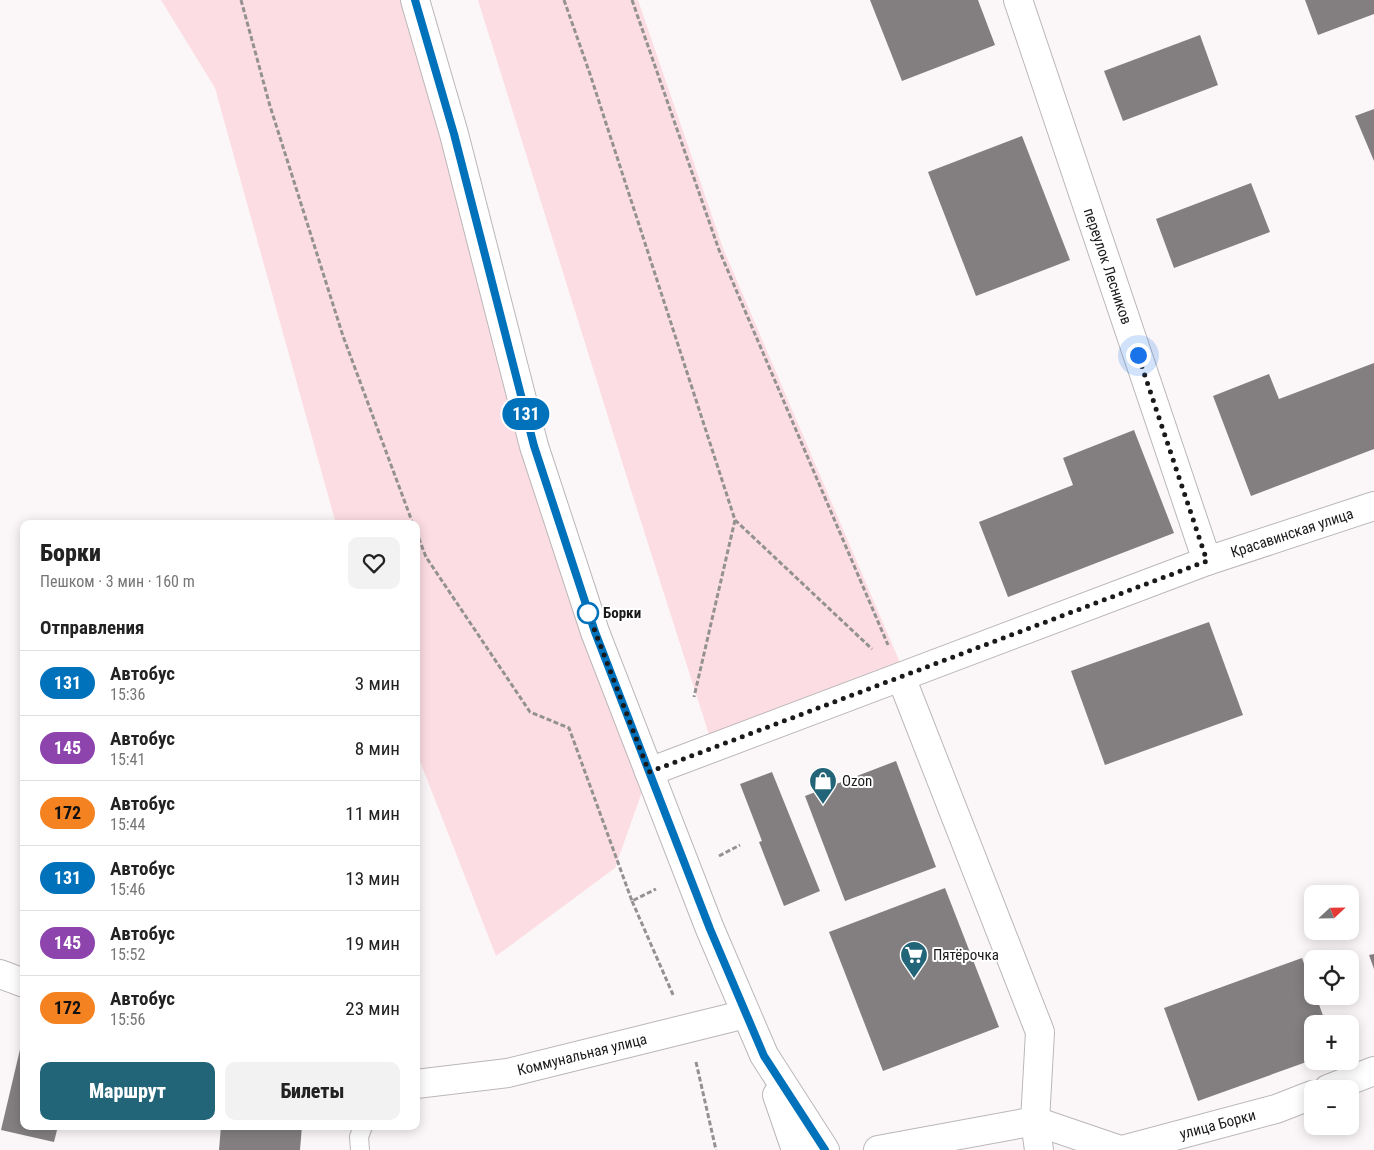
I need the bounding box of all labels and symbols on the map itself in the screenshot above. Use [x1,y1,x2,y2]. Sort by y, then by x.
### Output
street label: переулок Лесников [1080,206,1136,327]
your location [1126,343,1151,368]
line badge: 131 [497,398,555,430]
street label: Красавинская улица [1228,504,1356,562]
marker: Борки [577,602,599,624]
place label: Борки [603,604,641,622]
shop icon: Ozon [808,766,838,805]
place label: Ozon [842,772,872,790]
north arrow [1304,885,1359,940]
supermarket icon: Пятёрочка [899,940,929,979]
place label: Пятёрочка [933,946,999,964]
street label: Коммунальная улица [515,1030,649,1079]
street label: улица Борки [1178,1106,1258,1143]

